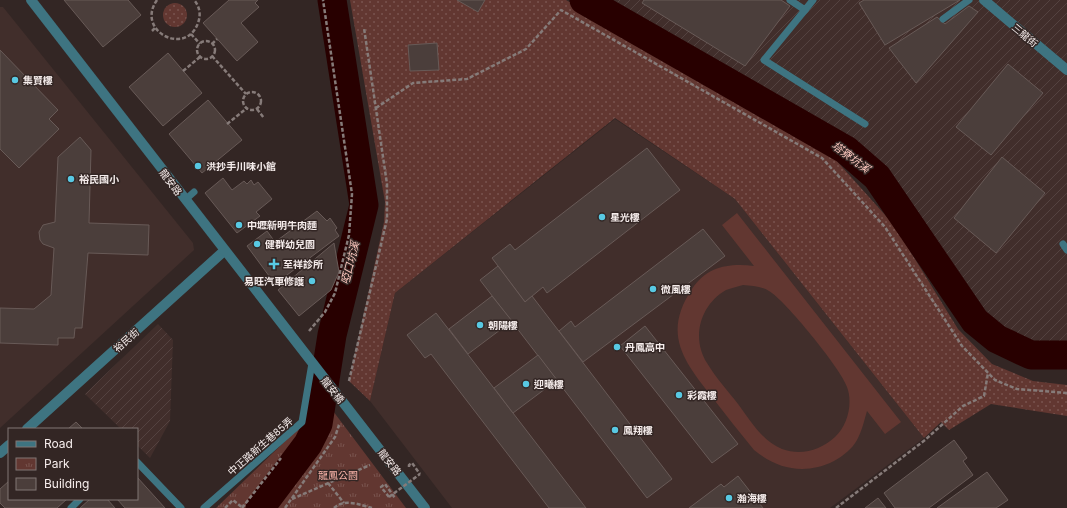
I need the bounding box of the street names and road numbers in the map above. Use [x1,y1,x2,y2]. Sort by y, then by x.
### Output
street label: 三龍街 [1010,21,1040,49]
street label: 龍安路 [157,166,185,198]
street label: 裕民街 [111,326,141,354]
street label: 龍安橋 [319,375,347,405]
street label: 中正路新生巷85弄 [225,414,295,478]
street label: 龍安路 [376,446,404,478]

